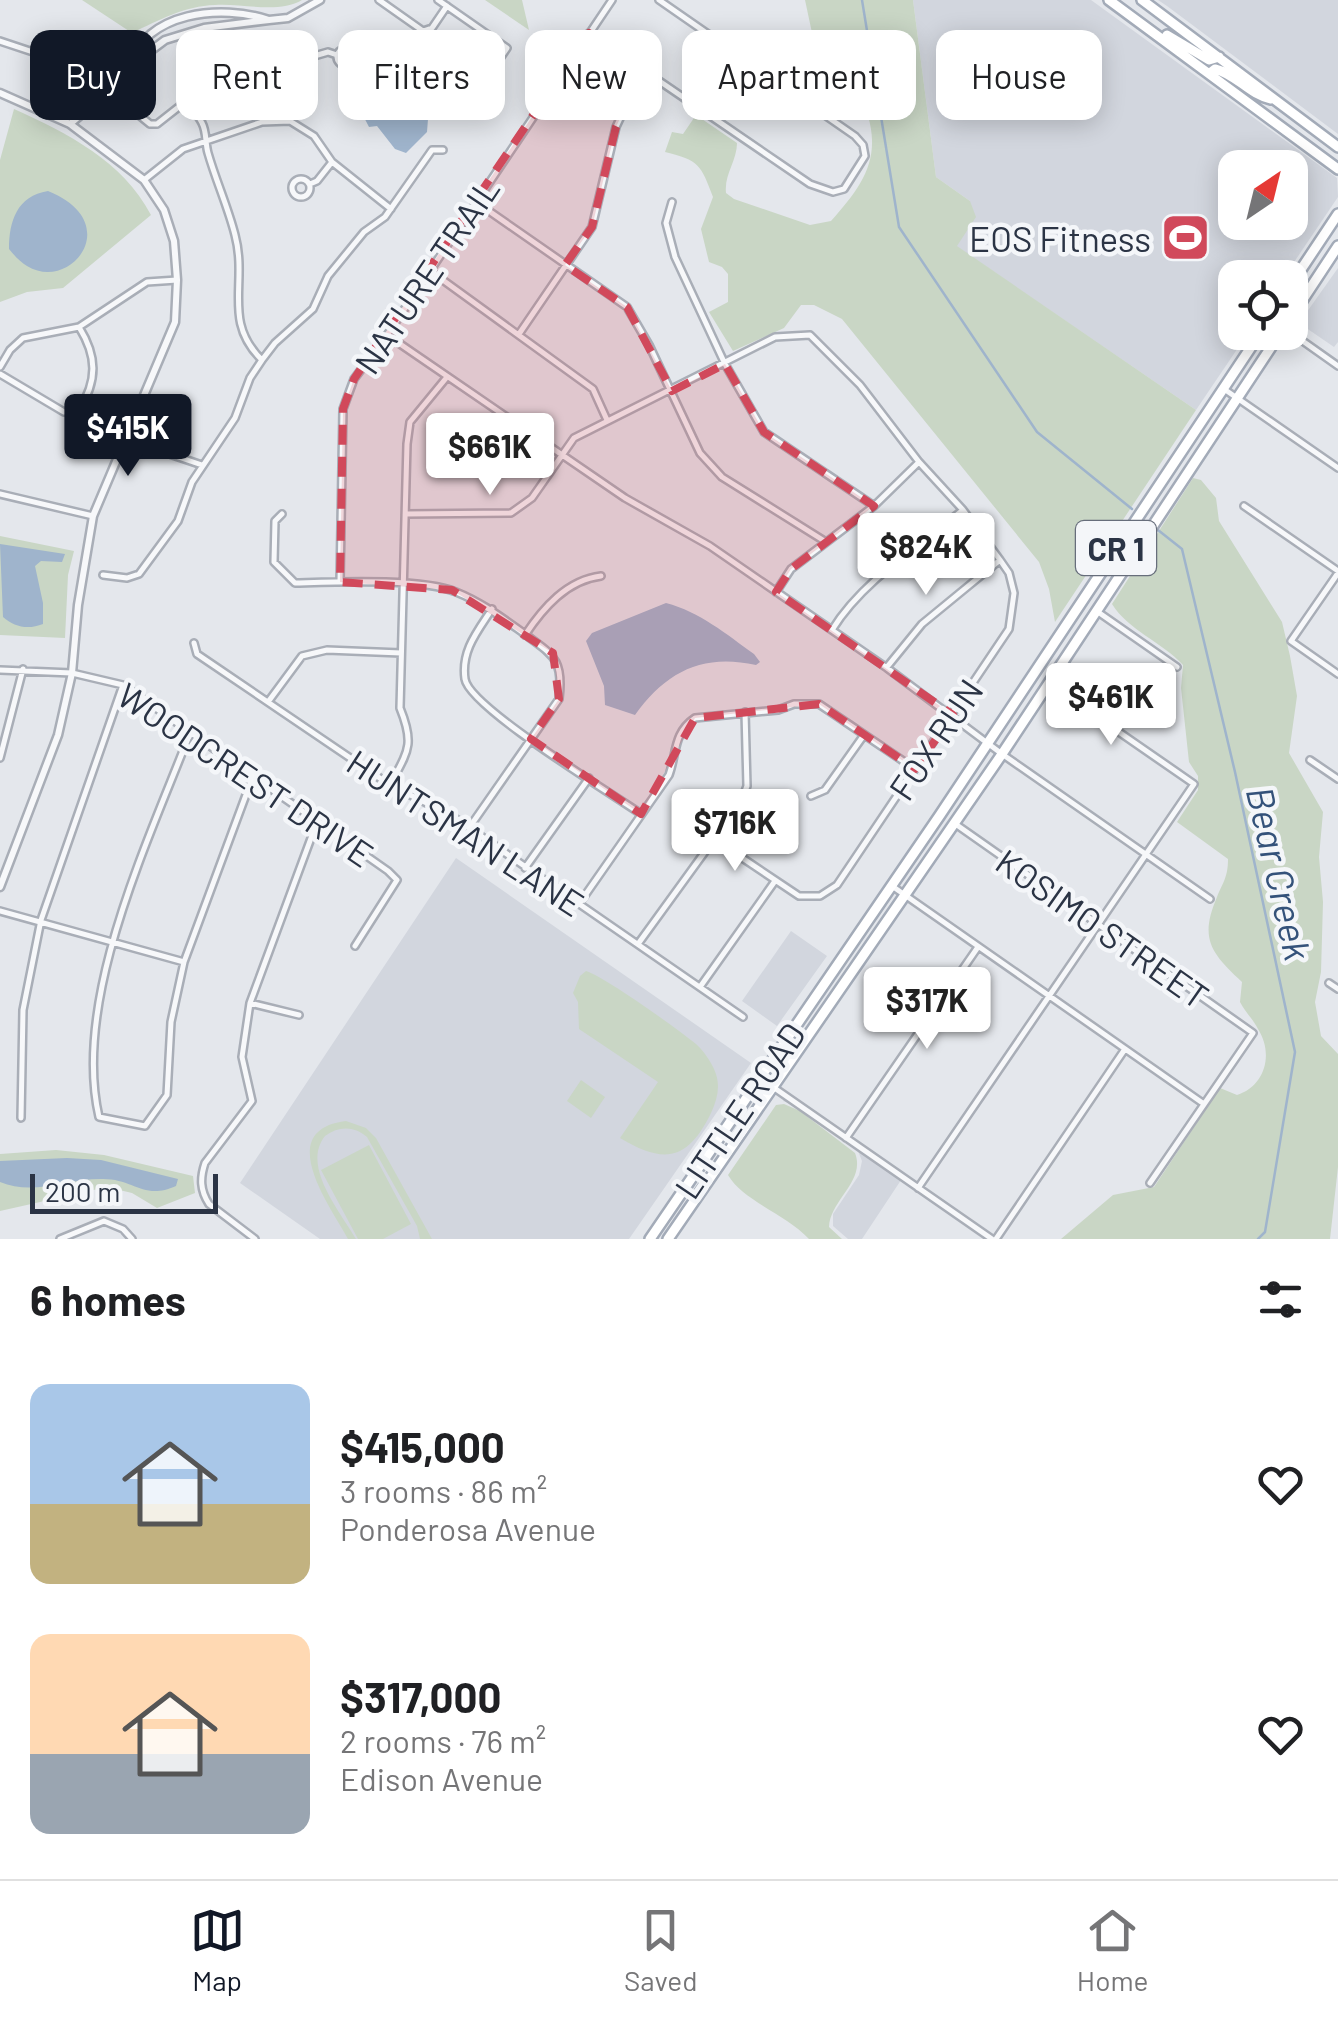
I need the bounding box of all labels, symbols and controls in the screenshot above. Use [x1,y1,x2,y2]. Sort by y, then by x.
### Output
chip: Buy [30,30,156,120]
chip: Rent [176,30,318,120]
chip: Filters [338,30,505,120]
chip: New [525,30,662,120]
chip: Apartment [682,30,916,120]
chip: House [936,30,1102,120]
north arrow [1218,150,1308,240]
map controls [1218,150,1308,350]
street label: NATURE TRAIL [345,169,507,381]
sports icon: EOS Fitness [1160,212,1212,264]
place label: EOS Fitness [969,217,1151,259]
button: locate [1218,260,1308,350]
pin: $415K [58,394,198,479]
text: $415K [86,407,170,445]
pin: $661K [420,413,560,498]
text: $661K [448,426,532,464]
pin: $824K [856,513,996,598]
road number: CR 1 [1076,521,1156,575]
text: $824K [880,526,972,564]
pin: $461K [1041,663,1181,748]
street label: FOX RUN [879,671,991,807]
street label: WOODCREST DRIVE [110,673,382,875]
text: $461K [1068,676,1154,714]
street label: HUNTSMAN LANE [340,740,592,924]
water label: Bear Creek [1238,782,1322,965]
pin: $716K [665,789,805,874]
text: $716K [694,802,776,840]
street label: KOSIMO STREET [989,839,1217,1017]
pin: $317K [857,967,997,1052]
text: $317K [886,980,968,1018]
street label: LITTLE ROAD [665,1014,813,1206]
scale bar [30,1169,218,1214]
text: 200 m [45,1174,120,1208]
icon: filters [1253,1272,1308,1327]
text: 6 homes [30,1274,186,1324]
text: $415,000 [340,1421,505,1471]
icon: home [110,1424,230,1544]
icon: heart [1253,1457,1308,1512]
text: 3 rooms · 86 m² [340,1471,547,1509]
text: Ponderosa Avenue [340,1509,596,1547]
text: $317,000 [340,1671,501,1721]
icon: home [110,1674,230,1794]
icon: heart [1253,1707,1308,1762]
text: 2 rooms · 76 m² [340,1721,546,1759]
text: Edison Avenue [340,1759,543,1797]
tab: Map [190,1903,245,1997]
tab: Saved [624,1903,698,1997]
tab: Home [1077,1903,1148,1997]

